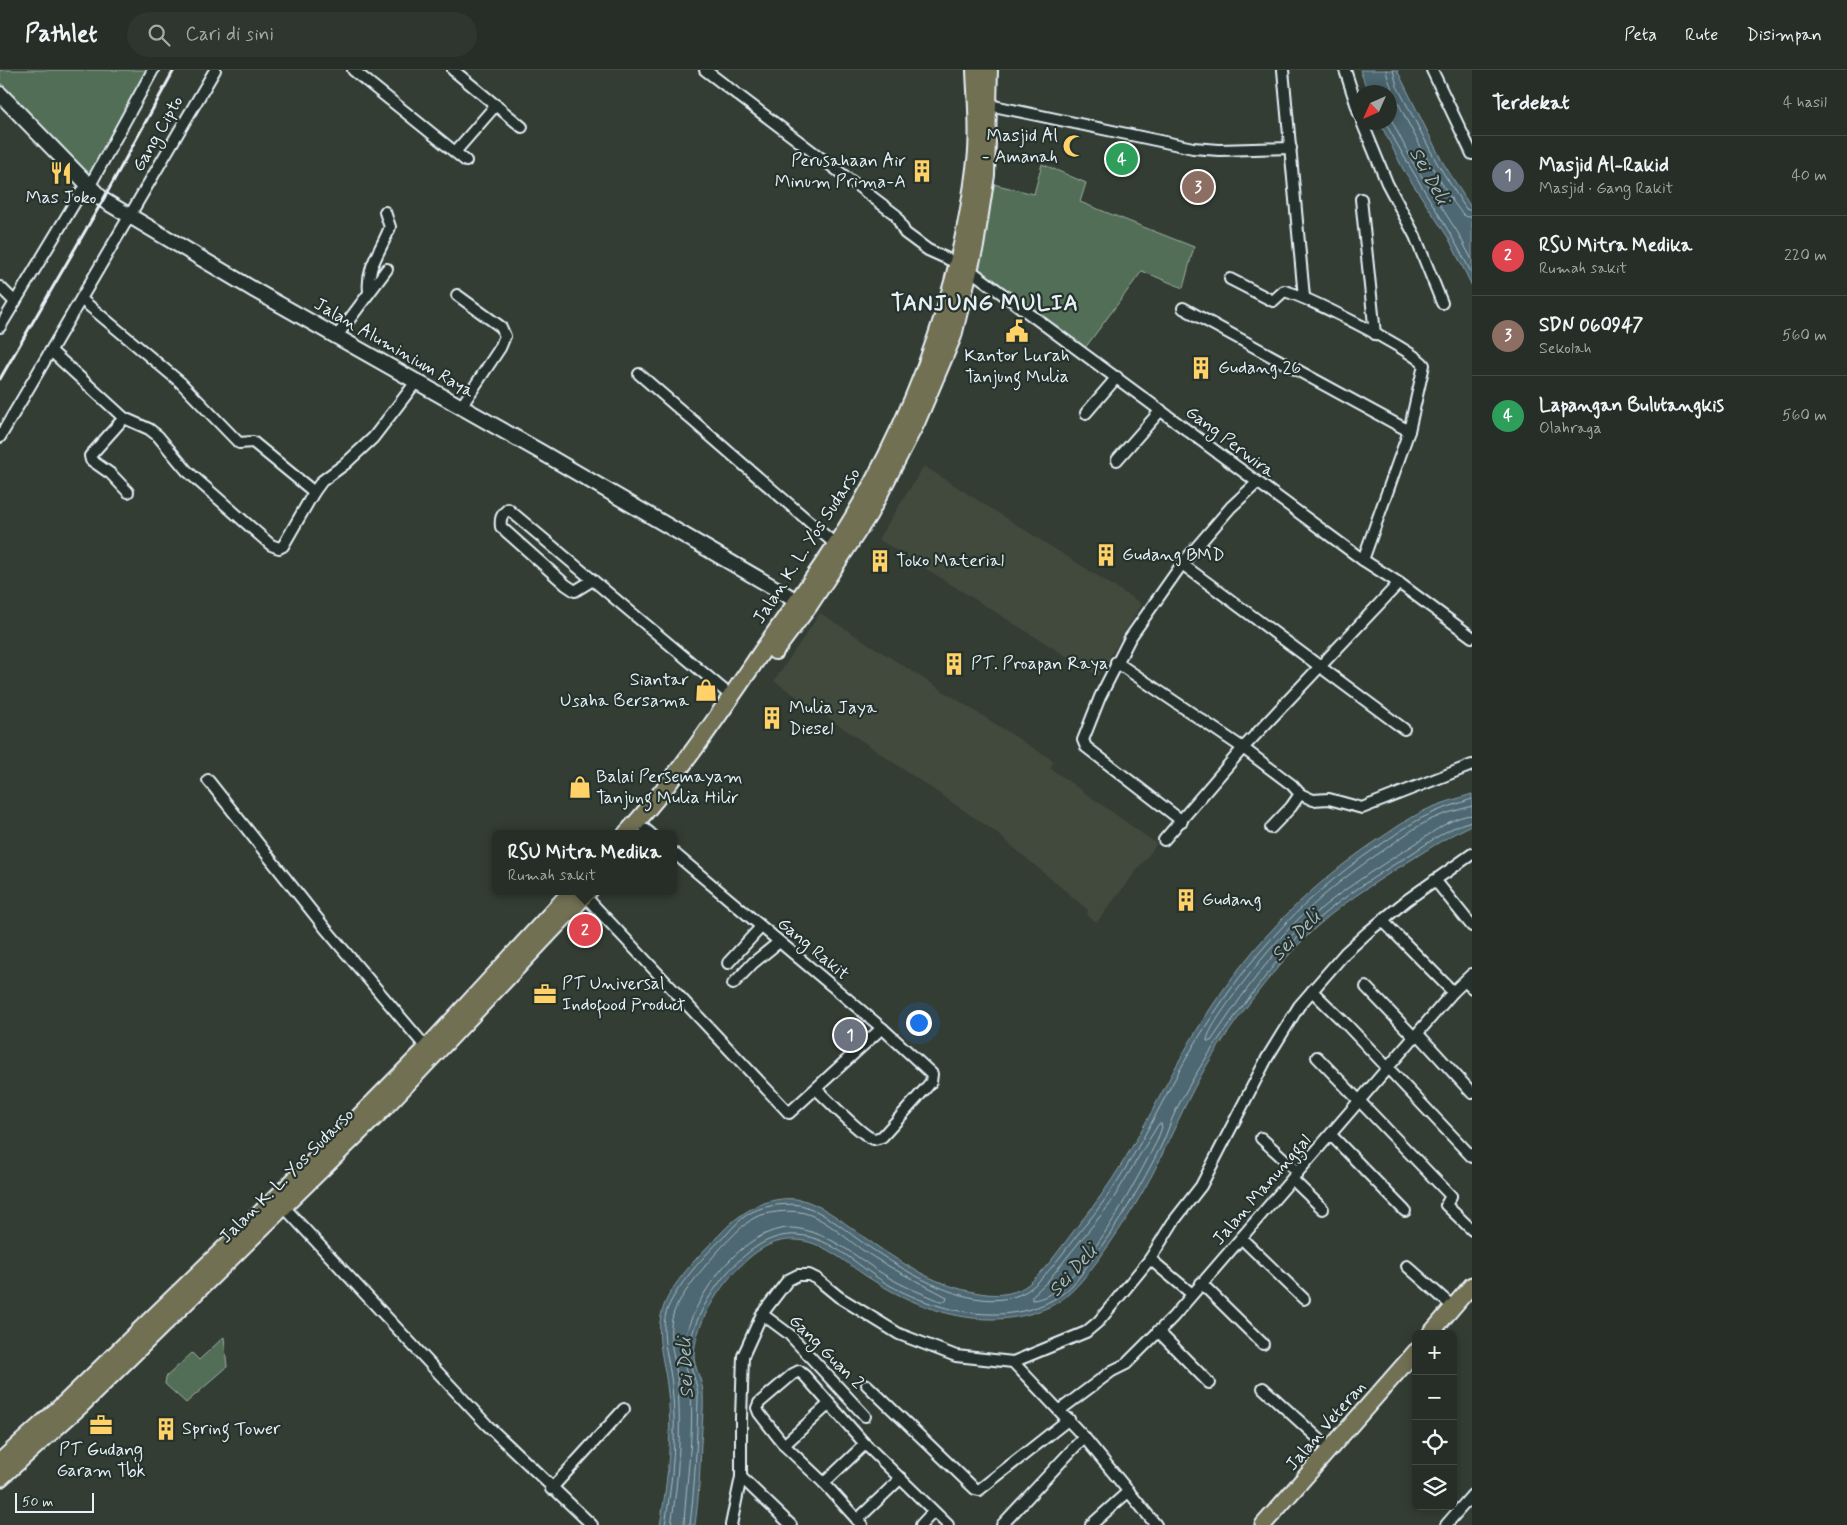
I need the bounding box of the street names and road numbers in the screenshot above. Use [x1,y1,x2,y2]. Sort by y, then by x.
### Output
street label: Gang Cipto [127,92,190,177]
street label: Jalan Aluminium Raya [309,292,479,404]
street label: Gang Perwira [1180,400,1280,484]
street label: Jalan K. L. Yos Sudarso [747,463,867,629]
street label: Gang Rakit [771,912,854,987]
street label: Jalan K. L. Yos Sudarso [214,1103,360,1249]
street label: Jalan Manunggal [1207,1129,1318,1252]
street label: Gang Guan 2 [783,1309,869,1395]
street label: Jalan Veteran [1280,1376,1372,1476]

